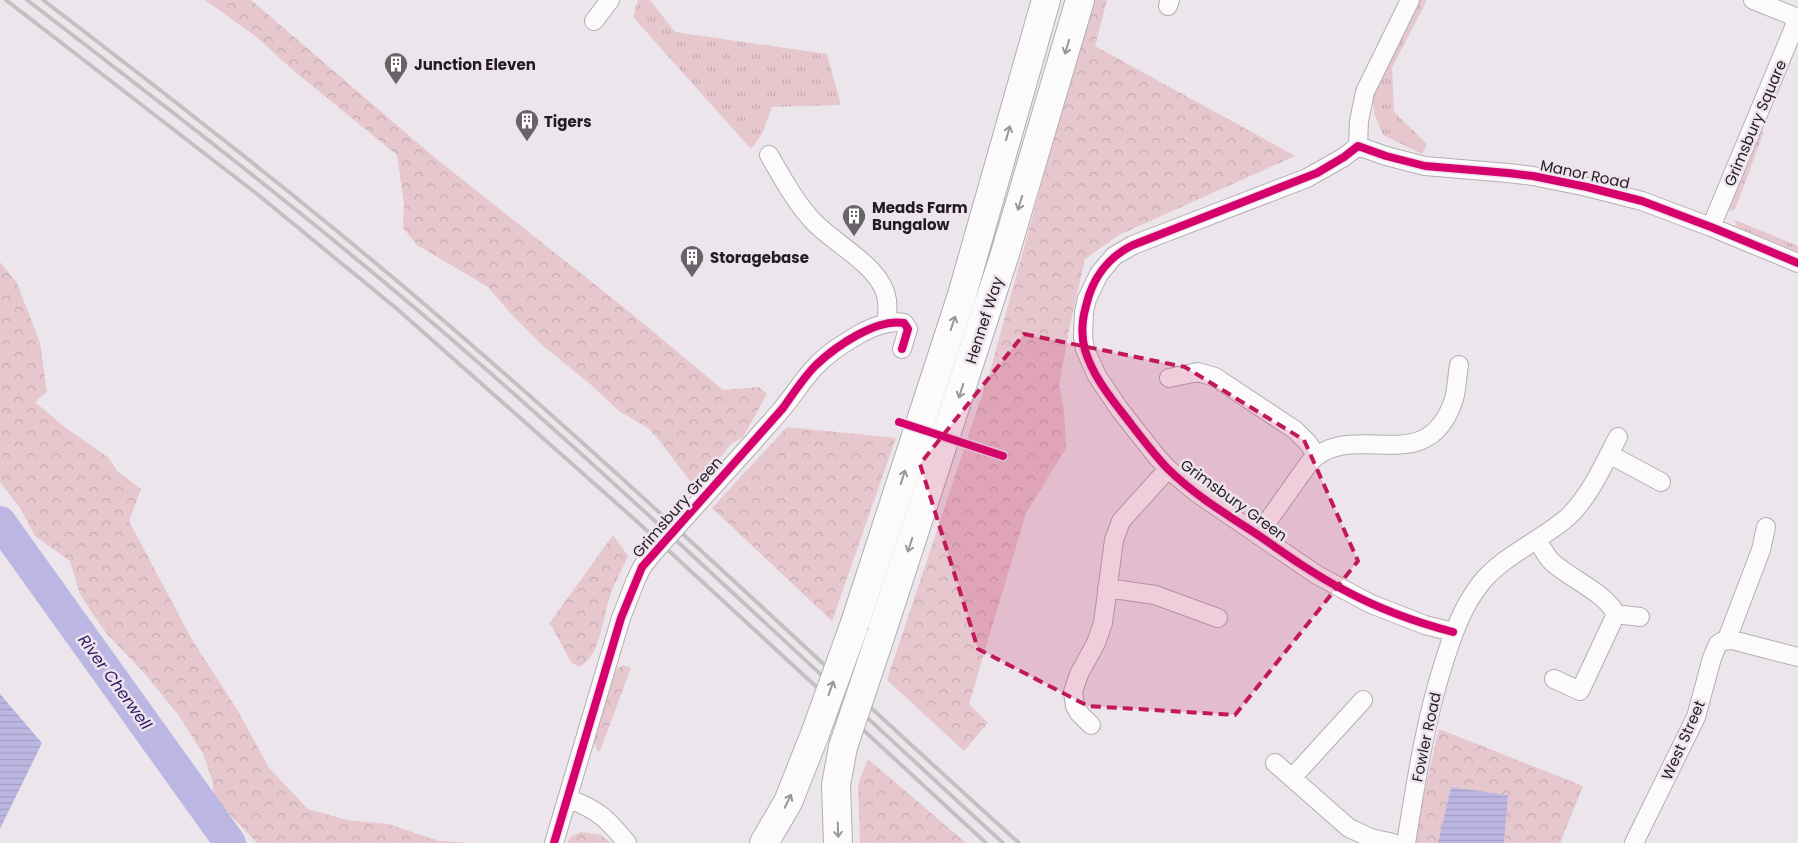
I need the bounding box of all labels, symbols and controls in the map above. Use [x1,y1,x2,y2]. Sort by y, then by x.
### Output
one-way arrow [1061,38,1071,54]
building icon: Junction Eleven [383,51,409,85]
place label: Junction Eleven [414,54,536,75]
street label: Grimsbury Square [1719,56,1791,190]
building icon: Tigers [514,108,540,142]
place label: Tigers [544,111,592,132]
one-way arrow [1004,126,1014,142]
street label: Manor Road [1538,154,1632,194]
one-way arrow [1015,194,1025,210]
place label: Meads Farm Bungalow [872,197,968,235]
building icon: Meads Farm Bungalow [841,203,867,237]
building icon: Storagebase [679,244,705,278]
place label: Storagebase [710,247,809,268]
street label: Hennef Way [960,273,1008,366]
one-way arrow [948,315,958,331]
one-way arrow [956,383,965,398]
street label: Grimsbury Green [627,452,727,562]
street label: Grimsbury Green [1176,454,1292,546]
one-way arrow [898,469,908,485]
one-way arrow [905,537,914,553]
water label: River Cherwell [73,630,157,734]
one-way arrow [827,681,836,697]
street label: Fowler Road [1406,690,1446,784]
street label: West Street [1656,697,1710,783]
one-way arrow [783,793,793,808]
one-way arrow [833,822,843,838]

